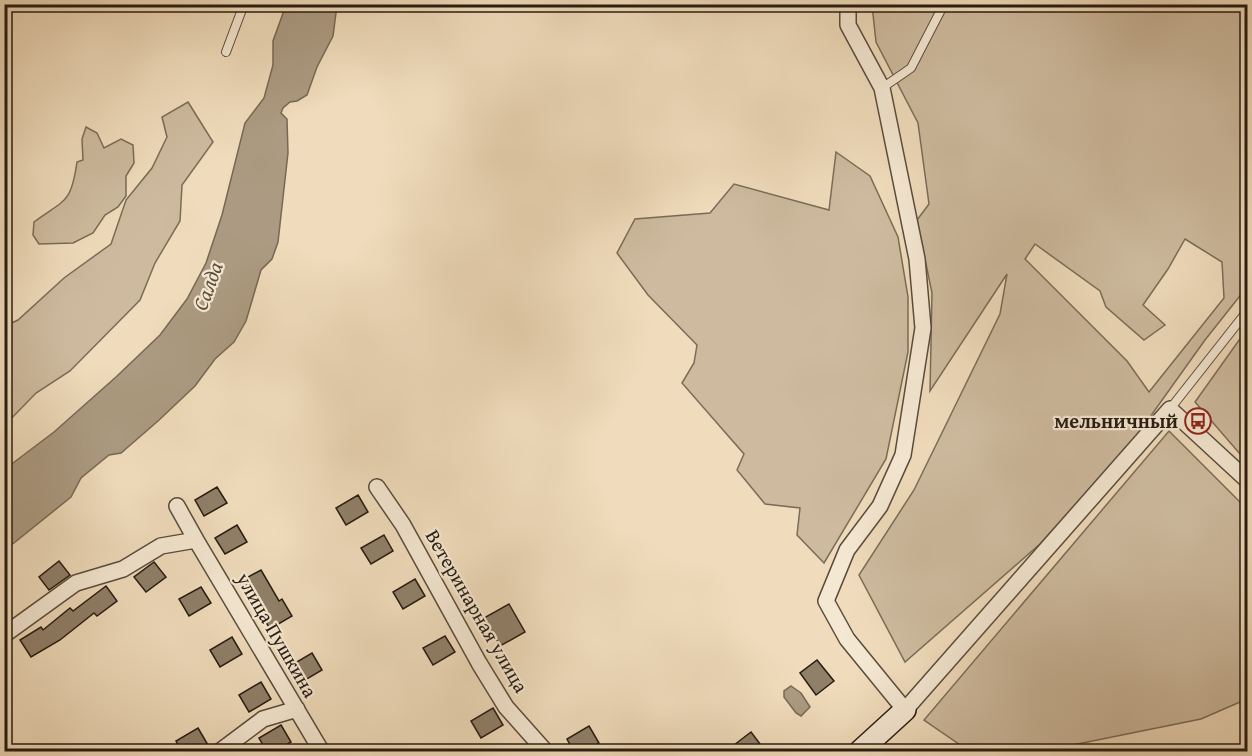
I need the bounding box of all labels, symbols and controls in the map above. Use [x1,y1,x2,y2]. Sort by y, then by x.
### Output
water label: Салда [184,257,231,314]
place label: мельничный [1054,406,1178,435]
bus stop icon: мельничный [1183,406,1213,436]
street label: Ветеринарная улица [419,524,536,698]
street label: улица Пушкина [229,566,325,703]

